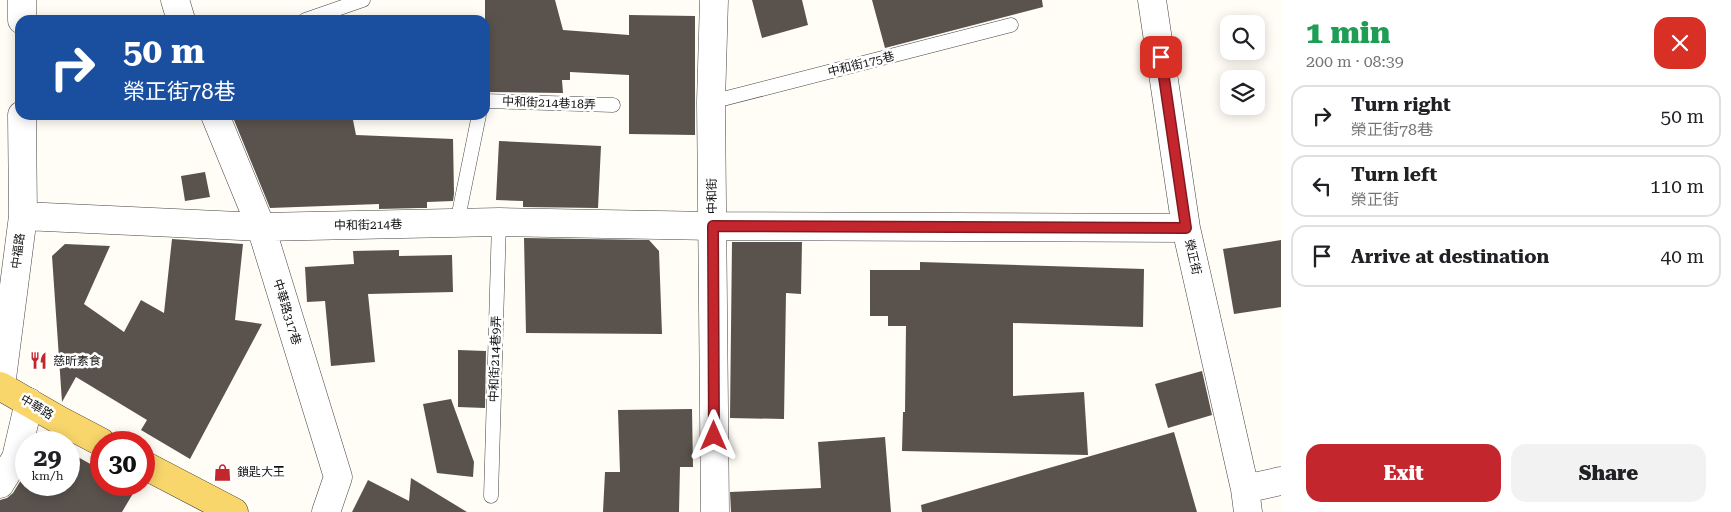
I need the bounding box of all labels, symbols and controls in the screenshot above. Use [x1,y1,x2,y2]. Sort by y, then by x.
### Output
map controls [1220,15,1265,115]
button: search [1220,15,1265,60]
text: 1 min [1306,15,1390,50]
button: close [1654,17,1706,69]
text: 50 m [123,31,205,72]
icon: right [40,35,105,100]
pin [1140,36,1182,78]
icon: arrive [1147,43,1175,71]
street label: 中和街175巷 [826,49,896,79]
text: 200 m · 08:39 [1306,52,1404,71]
button: layers [1220,70,1265,115]
text: 榮正街78巷 [123,79,236,104]
text: Turn right [1351,93,1451,116]
street label: 中和街214巷18弄 [502,94,596,112]
icon: right [1308,102,1336,130]
text: 50 m [1661,105,1704,128]
text: 榮正街78巷 [1351,120,1433,139]
text: Turn left [1351,163,1437,186]
icon: left [1308,172,1336,200]
text: 110 m [1650,175,1704,198]
street label: 中和街 [705,178,719,214]
text: 榮正街 [1351,190,1399,209]
street label: 中和街214巷 [334,217,402,233]
street label: 中福路 [9,232,27,270]
street label: 榮正街 [1182,238,1204,276]
icon: arrive [1308,242,1336,270]
text: Arrive at destination [1351,245,1549,268]
text: 40 m [1661,245,1704,268]
street label: 中華路317巷 [270,277,304,347]
street label: 中和街214巷9弄 [486,315,504,403]
restaurant icon: 慈昕素食 [29,351,49,371]
place label: 慈昕素食 [53,354,101,368]
street label: 中華路 [18,392,56,422]
position arrow [687,409,739,461]
speed limit sign: 30 [90,431,155,496]
text: 29 [33,443,62,472]
button: Exit [1306,444,1501,502]
button: Share [1511,444,1706,502]
shop icon: 鎖匙大王 [213,462,233,482]
place label: 鎖匙大王 [237,465,285,479]
text: km/h [31,469,64,483]

